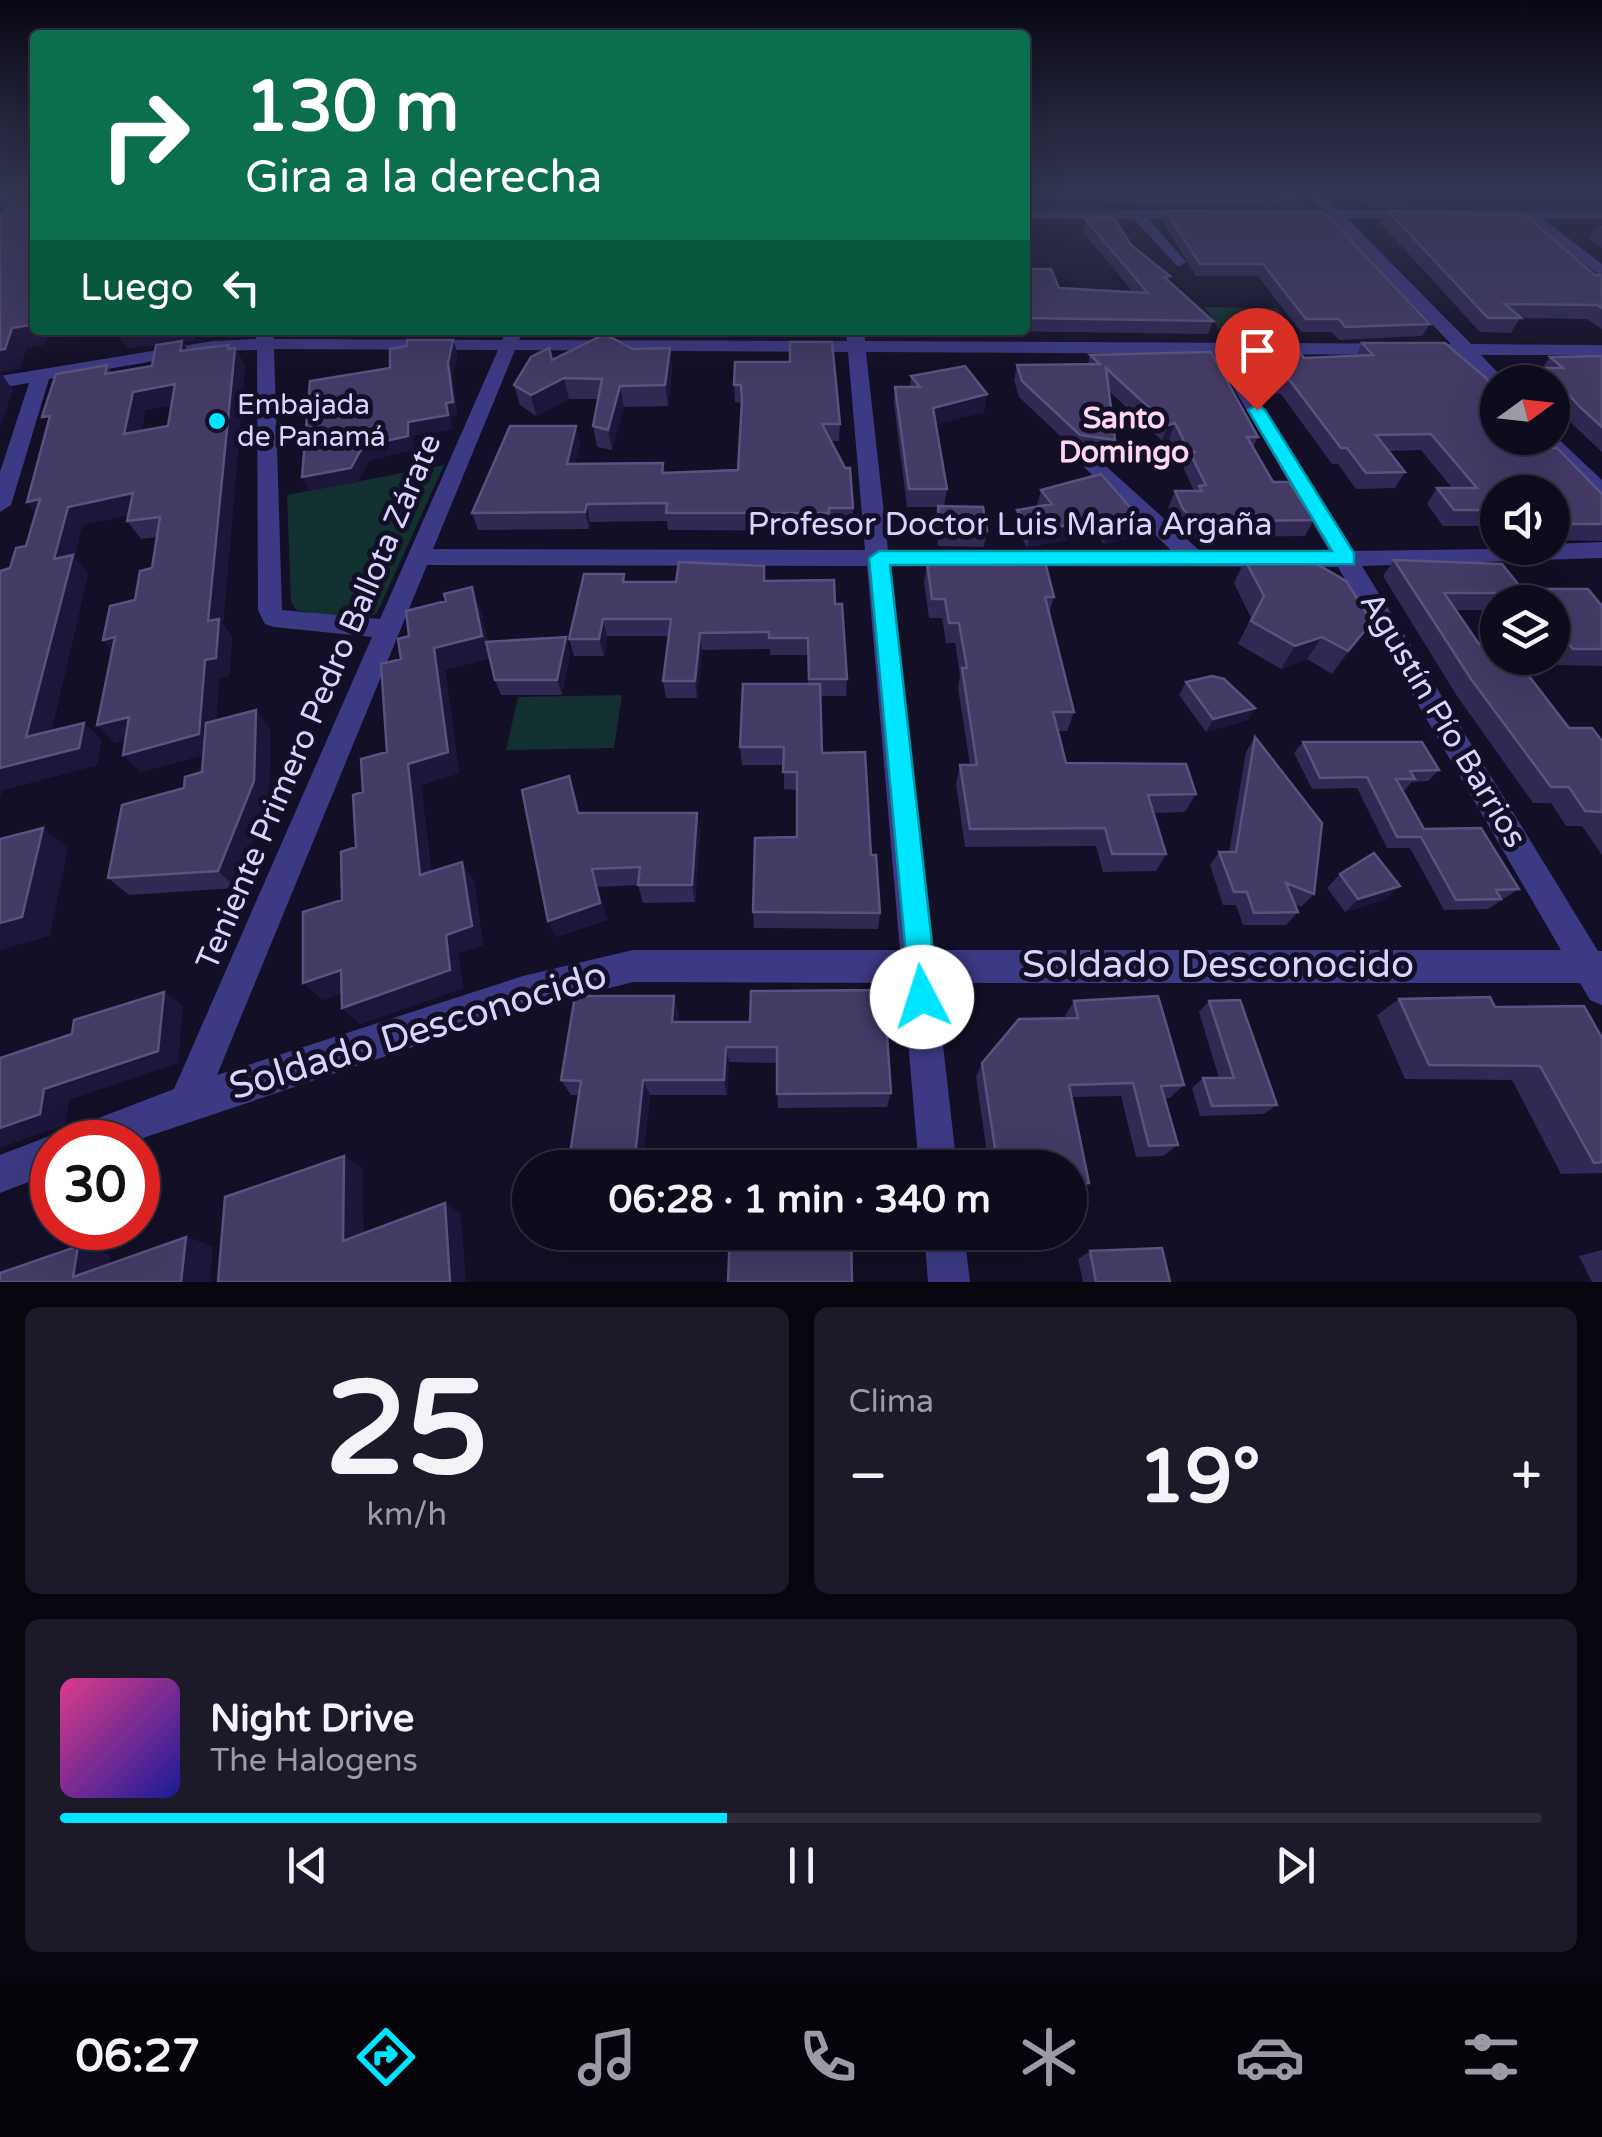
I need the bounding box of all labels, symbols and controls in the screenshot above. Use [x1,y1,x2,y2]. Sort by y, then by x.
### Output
text: 130 m [245,66,459,150]
icon: right [80,70,210,200]
text: Gira a la derecha [245,151,602,205]
icon: left [214,260,269,315]
text: Luego [80,265,194,311]
pin [1215,308,1300,411]
icon: arrive [1230,323,1285,378]
north arrow [1480,365,1570,455]
map controls [1480,365,1570,675]
place label: Embajada de Panamá [237,388,386,454]
district label: Santo Domingo [1059,400,1189,471]
marker: Embajada de Panamá [206,410,228,432]
street label: Teniente Primero Pedro Ballota Zárate [189,428,449,976]
button: sound [1480,475,1570,565]
street label: Profesor Doctor Luis María Argaña [747,506,1273,544]
button: layers [1480,585,1570,675]
street label: Agustín Pío Barrios [1352,586,1534,854]
street label: Soldado Desconocido [1022,942,1414,988]
position arrow [870,945,974,1049]
street label: Soldado Desconocido [224,952,612,1110]
speed limit sign: 30 [30,1120,160,1250]
text: 06:28 · 1 min · 340 m [608,1177,991,1223]
text: 25 [325,1353,488,1509]
text: Clima [849,1383,934,1421]
text: 19° [1138,1432,1261,1522]
text: − [849,1444,888,1510]
text: + [1511,1444,1542,1510]
text: km/h [367,1496,447,1534]
text: Night Drive [210,1696,414,1742]
text: The Halogens [210,1742,418,1780]
icon: previous [280,1838,335,1893]
icon: pause [774,1838,829,1893]
icon: next [1268,1838,1323,1893]
icon: directions [351,2022,421,2092]
icon: music [572,2022,642,2092]
icon: phone [793,2022,863,2092]
icon: climate [1014,2022,1084,2092]
icon: car [1235,2022,1305,2092]
icon: filters [1456,2022,1526,2092]
text: 06:27 [76,2030,200,2084]

